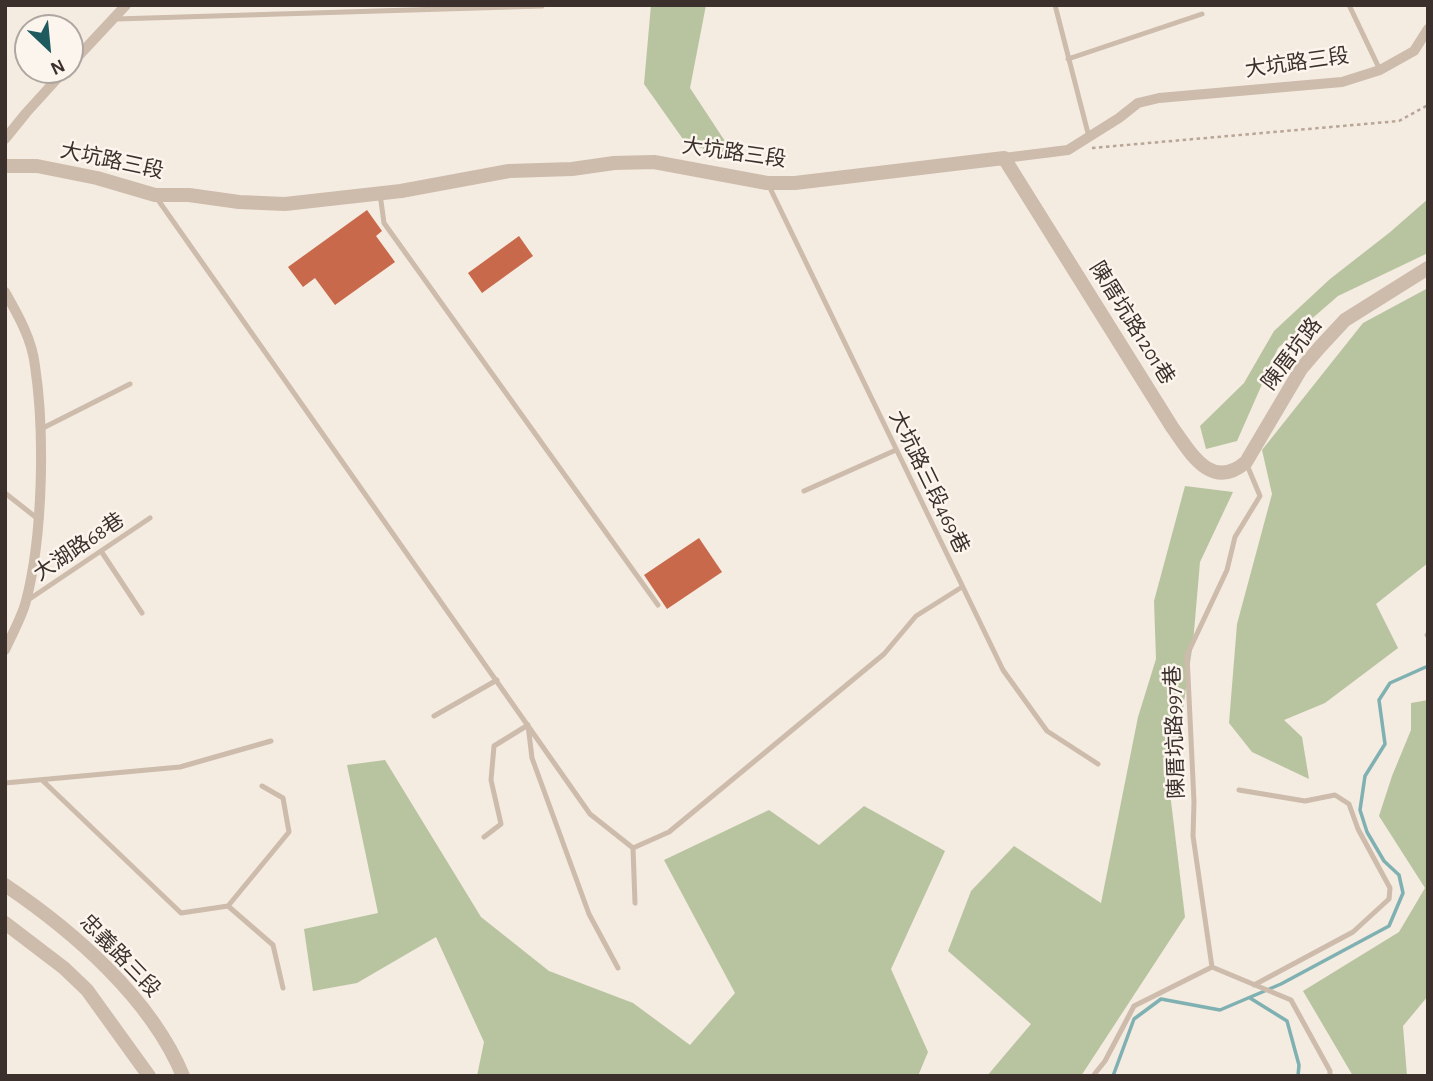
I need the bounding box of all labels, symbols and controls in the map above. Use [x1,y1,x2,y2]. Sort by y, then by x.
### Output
north arrow [14,14,84,84]
street label: 大坑路三段 [1243,43,1351,83]
text: N [47,55,68,78]
street label: 大坑路三段 [680,133,788,173]
street label: 大坑路三段 [58,138,166,184]
street label: 陳厝坑路1201巷 [1084,257,1180,389]
street label: 陳厝坑路 [1257,313,1327,395]
street label: 大坑路三段469巷 [884,406,974,558]
street label: 大湖路68巷 [29,508,129,586]
street label: 陳厝坑路997巷 [1160,665,1190,799]
street label: 忠義路三段 [74,909,166,1003]

